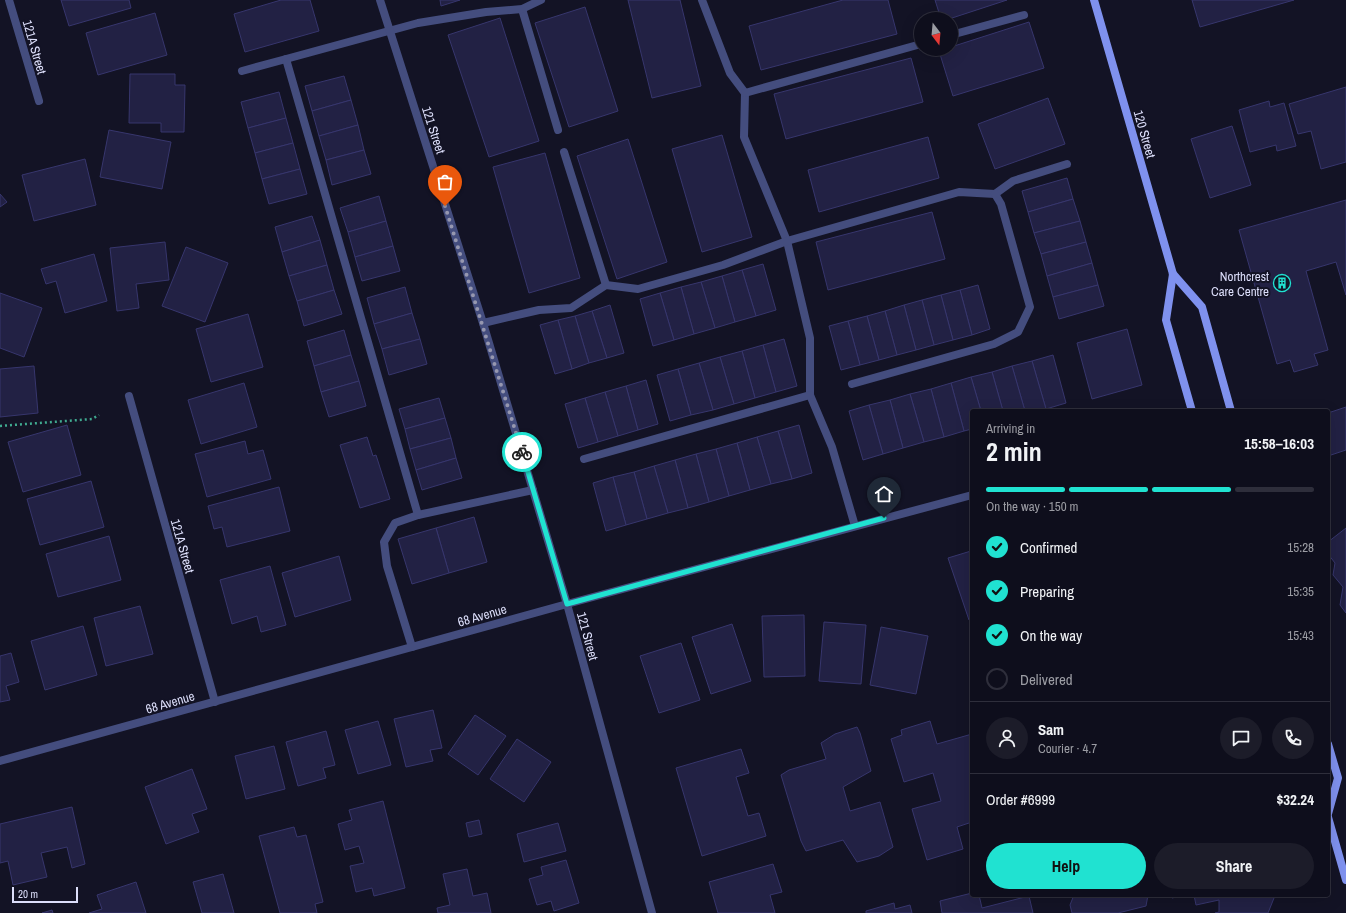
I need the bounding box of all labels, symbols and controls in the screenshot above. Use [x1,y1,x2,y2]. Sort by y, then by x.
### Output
north arrow [914,12,958,56]
map controls [914,12,958,56]
street label: 121A Street [19,18,50,76]
street label: 121 Street [418,104,449,156]
street label: 120 Street [1130,108,1159,160]
pin [428,165,462,206]
icon: bag [434,171,456,193]
place label: Northcrest Care Centre [1211,268,1269,300]
building icon: Northcrest Care Centre [1272,273,1292,293]
text: Arriving in [986,420,1035,437]
courier [502,432,542,472]
text: 15:58–16:03 [1244,433,1314,454]
text: 2 min [986,434,1042,469]
icon: bike [511,441,533,463]
pin [867,477,901,518]
icon: home [873,483,895,505]
text: On the way · 150 m [986,498,1078,515]
street label: 121A Street [167,517,198,575]
icon: check [986,536,1008,558]
text: Confirmed [1020,537,1077,558]
text: 15:28 [1287,539,1314,556]
icon: check [986,580,1008,602]
text: Preparing [1020,581,1074,602]
text: 15:35 [1287,583,1314,600]
street label: 68 Avenue [456,600,509,631]
street label: 121 Street [573,610,602,662]
icon: check [986,624,1008,646]
text: On the way [1020,625,1082,646]
text: 15:43 [1287,627,1314,644]
text: Delivered [1020,669,1073,690]
street label: 68 Avenue [144,687,197,718]
button: person [986,717,1028,759]
button: chat [1220,717,1262,759]
button: phone [1272,717,1314,759]
text: Sam [1038,719,1064,740]
text: Courier · 4.7 [1038,740,1097,757]
text: Order #6999 [986,789,1055,810]
text: $32.24 [1276,789,1314,810]
button: Help [986,843,1146,889]
button: Share [1154,843,1314,889]
scale bar [12,885,78,904]
text: 20 m [18,887,38,901]

